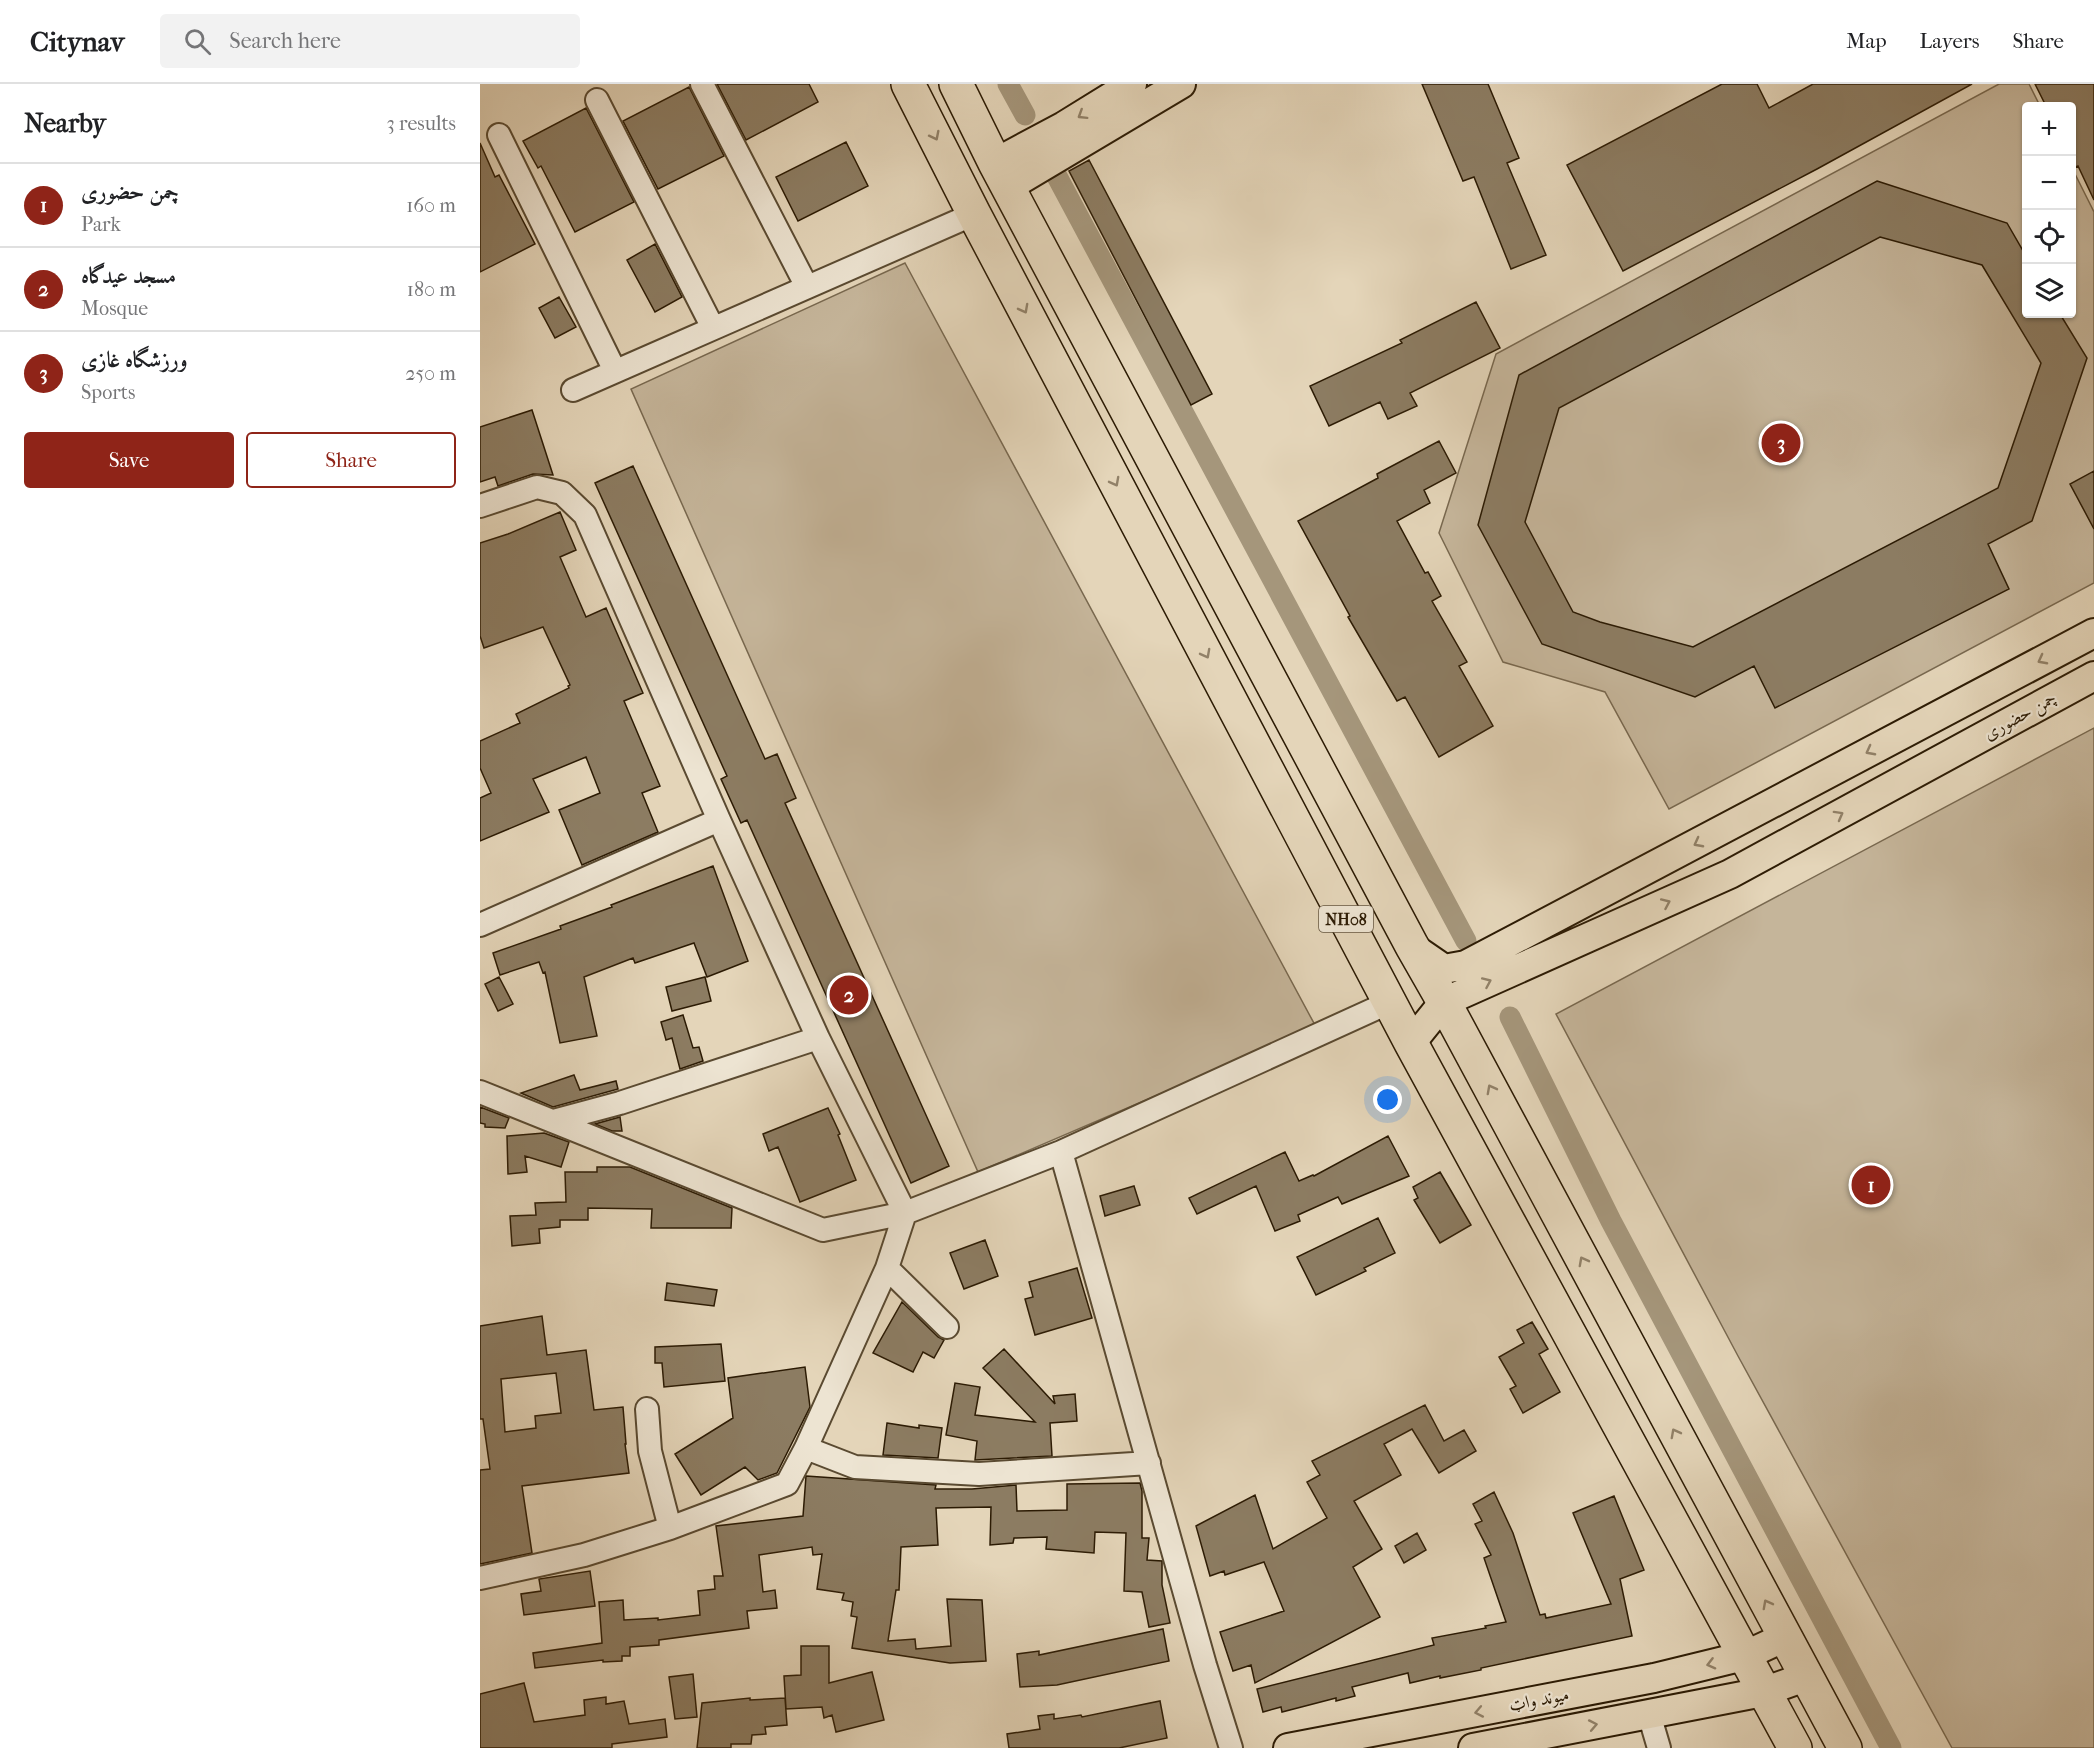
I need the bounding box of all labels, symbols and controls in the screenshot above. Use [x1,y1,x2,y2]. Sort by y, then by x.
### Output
search box [160,14,580,68]
text: Citynav [30,25,124,58]
icon: search [181,25,214,58]
text: Search here [229,28,341,54]
text: Map [1846,29,1887,53]
text: Layers [1920,29,1979,53]
text: Share [2012,29,2064,53]
map controls [2022,102,2076,318]
button: + [2022,102,2076,156]
text: Nearby [24,108,106,139]
one-way arrow [1078,108,1089,119]
text: 3 results [387,112,456,135]
one-way arrow [928,130,939,140]
button: − [2022,156,2076,210]
text: چمن حضوری [81,179,179,205]
text: 1 [40,194,47,217]
text: 160 m [406,194,456,217]
button: locate [2022,210,2076,264]
text: Park [81,213,121,236]
text: مسجد عیدگاه [81,263,176,289]
button: layers [2022,264,2076,318]
text: 2 [38,278,49,301]
text: 180 m [407,278,456,301]
text: Mosque [81,297,148,320]
one-way arrow [1017,303,1029,314]
text: ورزشگاه غازی [81,347,188,373]
text: 3 [39,362,48,385]
text: 250 m [405,362,456,385]
text: Sports [81,381,135,404]
pin: 3 [1762,420,1800,466]
button: Save [24,432,234,488]
button: Share [246,432,456,488]
one-way arrow [1108,476,1119,486]
one-way arrow [1199,648,1210,659]
one-way arrow [2038,653,2049,664]
street label: چمن حضوری [1980,687,2061,745]
one-way arrow [1866,744,1876,755]
one-way arrow [1833,811,1844,822]
one-way arrow [1693,835,1704,847]
one-way arrow [1659,898,1670,910]
road number: NH08 [1319,906,1373,932]
pin: 2 [830,972,868,1018]
one-way arrow [1481,977,1492,989]
your location [1373,1085,1402,1114]
one-way arrow [1487,1085,1498,1095]
pin: 1 [1852,1162,1890,1208]
one-way arrow [1579,1256,1590,1267]
one-way arrow [1671,1428,1682,1439]
one-way arrow [1763,1600,1774,1611]
one-way arrow [1706,1657,1716,1670]
street label: میوند واټ [1507,1684,1571,1716]
one-way arrow [1474,1705,1484,1718]
one-way arrow [1588,1719,1598,1732]

